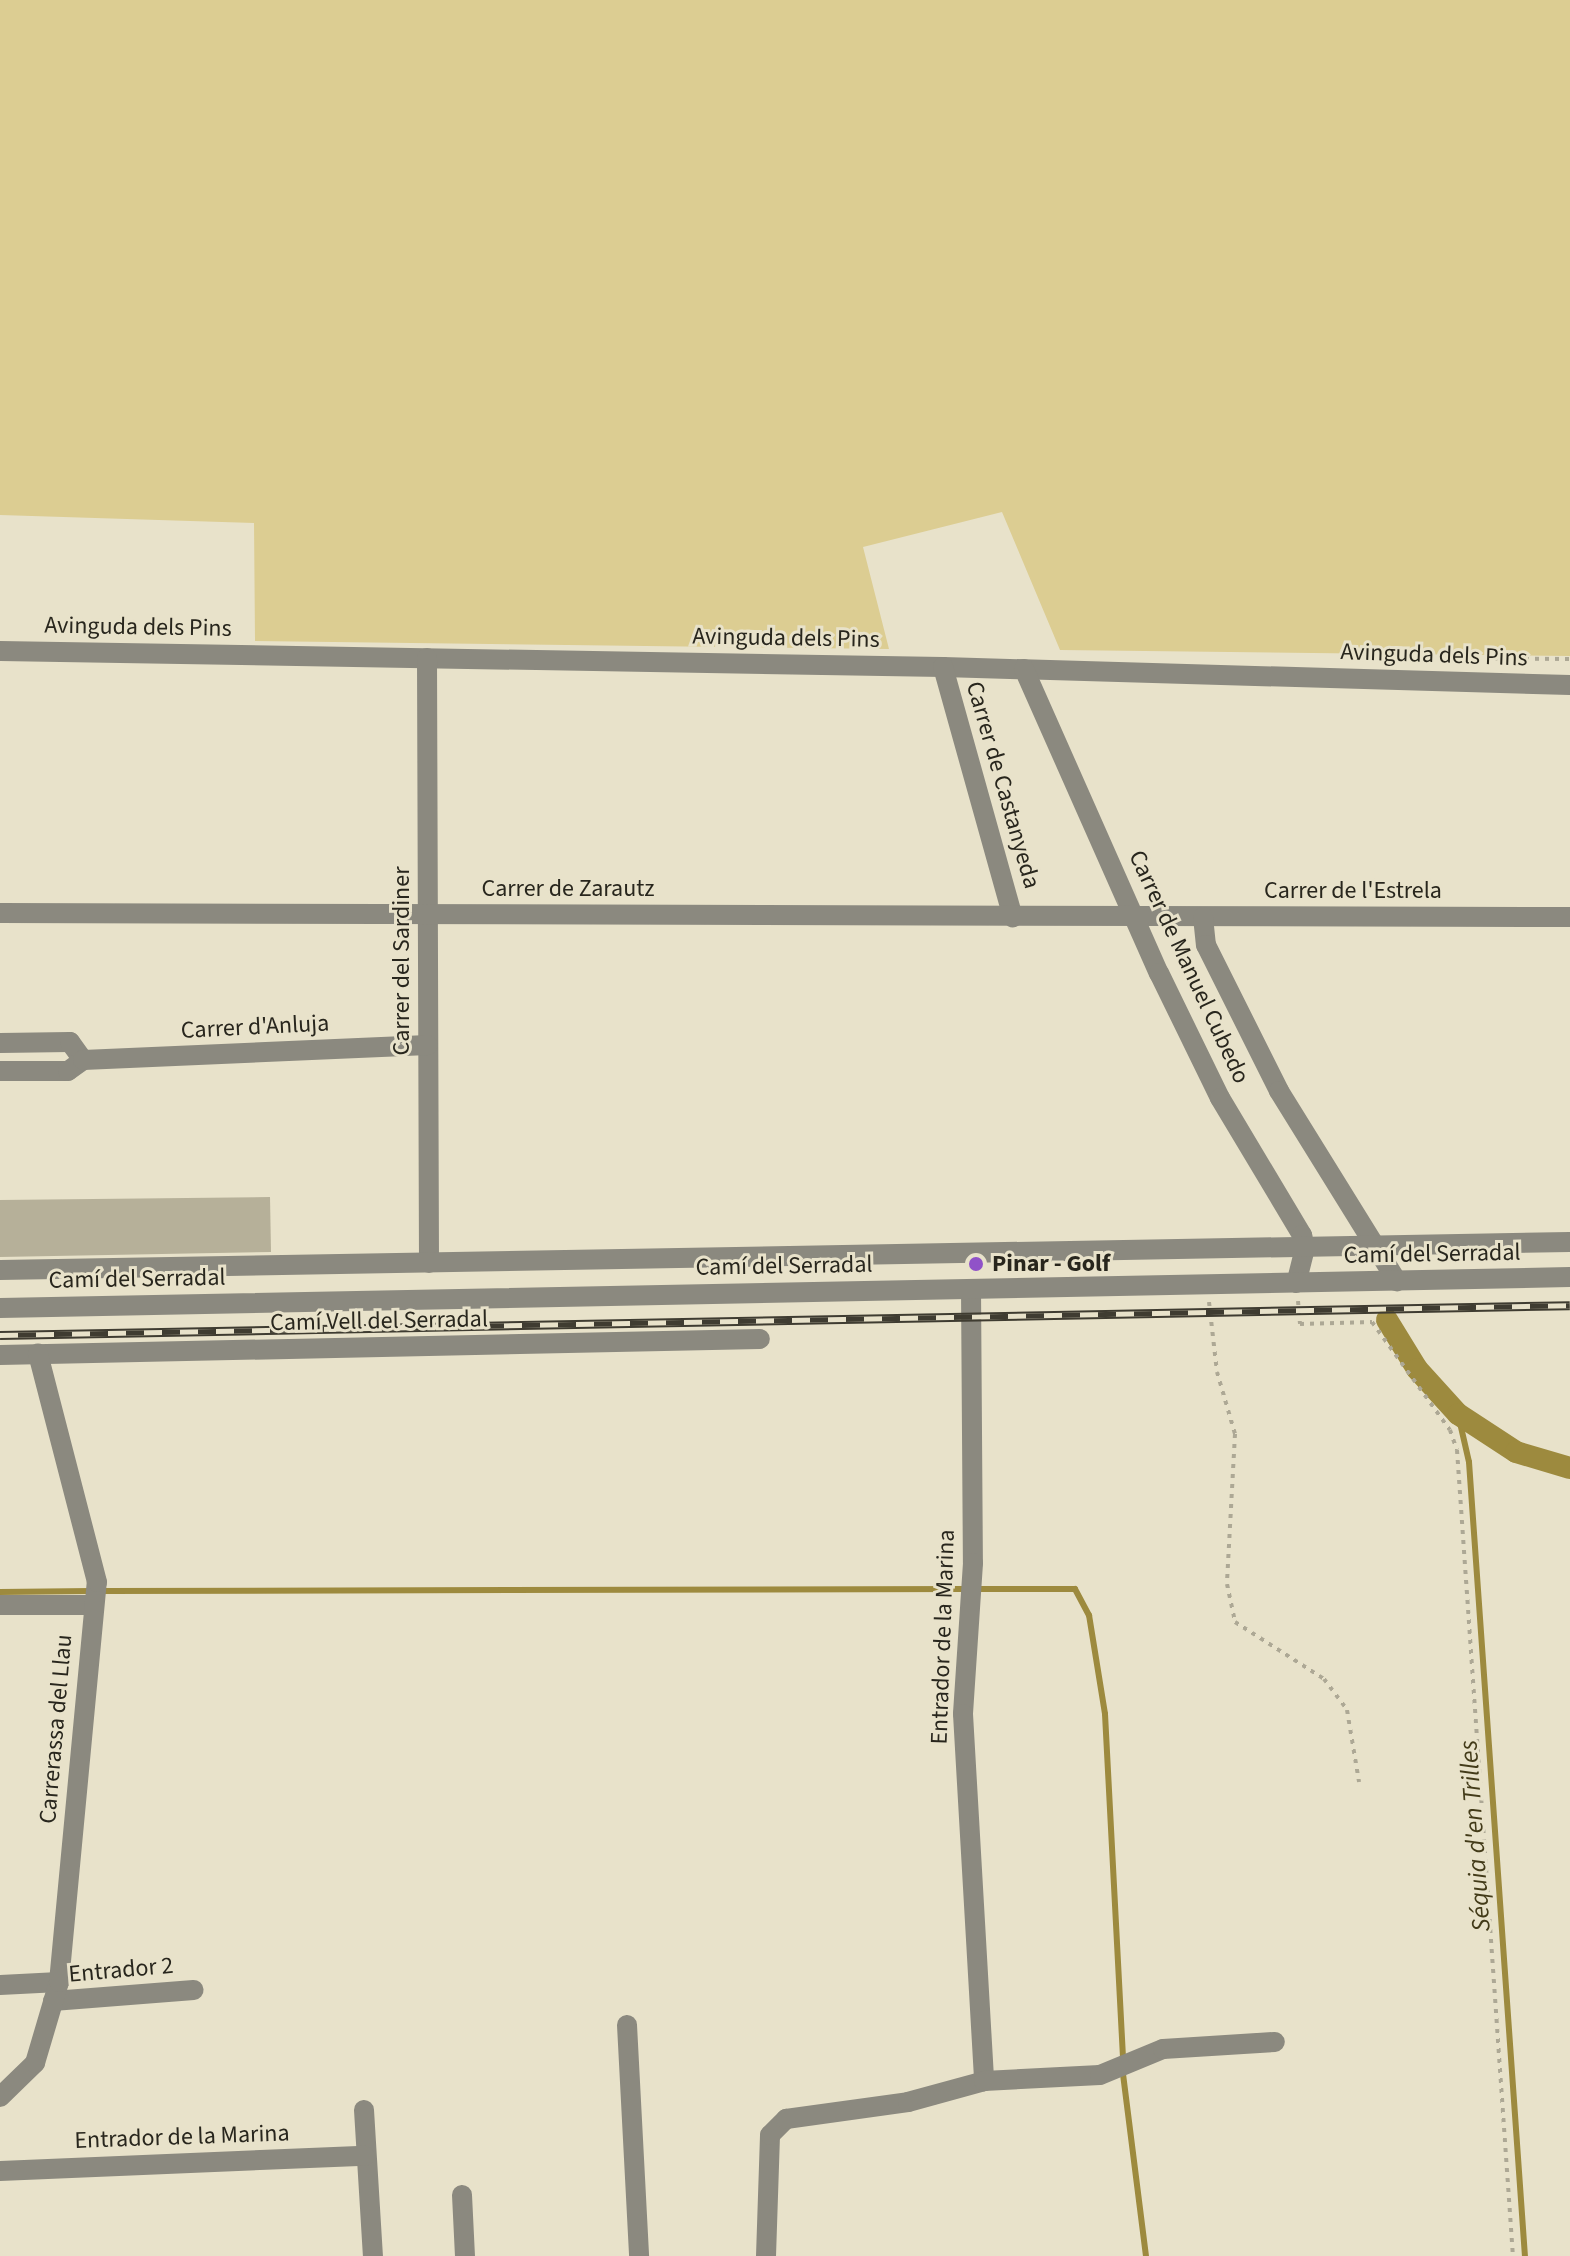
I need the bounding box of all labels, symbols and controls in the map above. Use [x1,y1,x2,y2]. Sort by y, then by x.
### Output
street label: Avinguda dels Pins [44,611,232,643]
street label: Avinguda dels Pins [692,622,880,654]
street label: Avinguda dels Pins [1340,637,1528,673]
street label: Carrer de Castanyeda [960,678,1046,892]
street label: Carrer de Manuel Cubedo [1122,846,1256,1088]
street label: Carrer del Sardiner [388,867,416,1055]
street label: Carrer de Zarautz [481,875,655,903]
street label: Carrer de l'Estrela [1264,877,1442,905]
street label: Carrer d'Anluja [180,1009,330,1045]
street label: Camí del Serradal [1343,1238,1521,1270]
street label: Camí del Serradal [695,1250,873,1282]
place label: Pinar - Golf [992,1250,1110,1278]
marker: Pinar - Golf [967,1255,985,1273]
street label: Camí del Serradal [48,1263,226,1295]
street label: Camí Vell del Serradal [270,1305,488,1337]
street label: Entrador de la Marina [925,1529,961,1745]
street label: Carrerassa del Llau [33,1633,79,1825]
water label: Séquia d'en Trilles [1453,1739,1497,1933]
street label: Entrador 2 [67,1951,175,1989]
street label: Entrador de la Marina [74,2119,290,2155]

